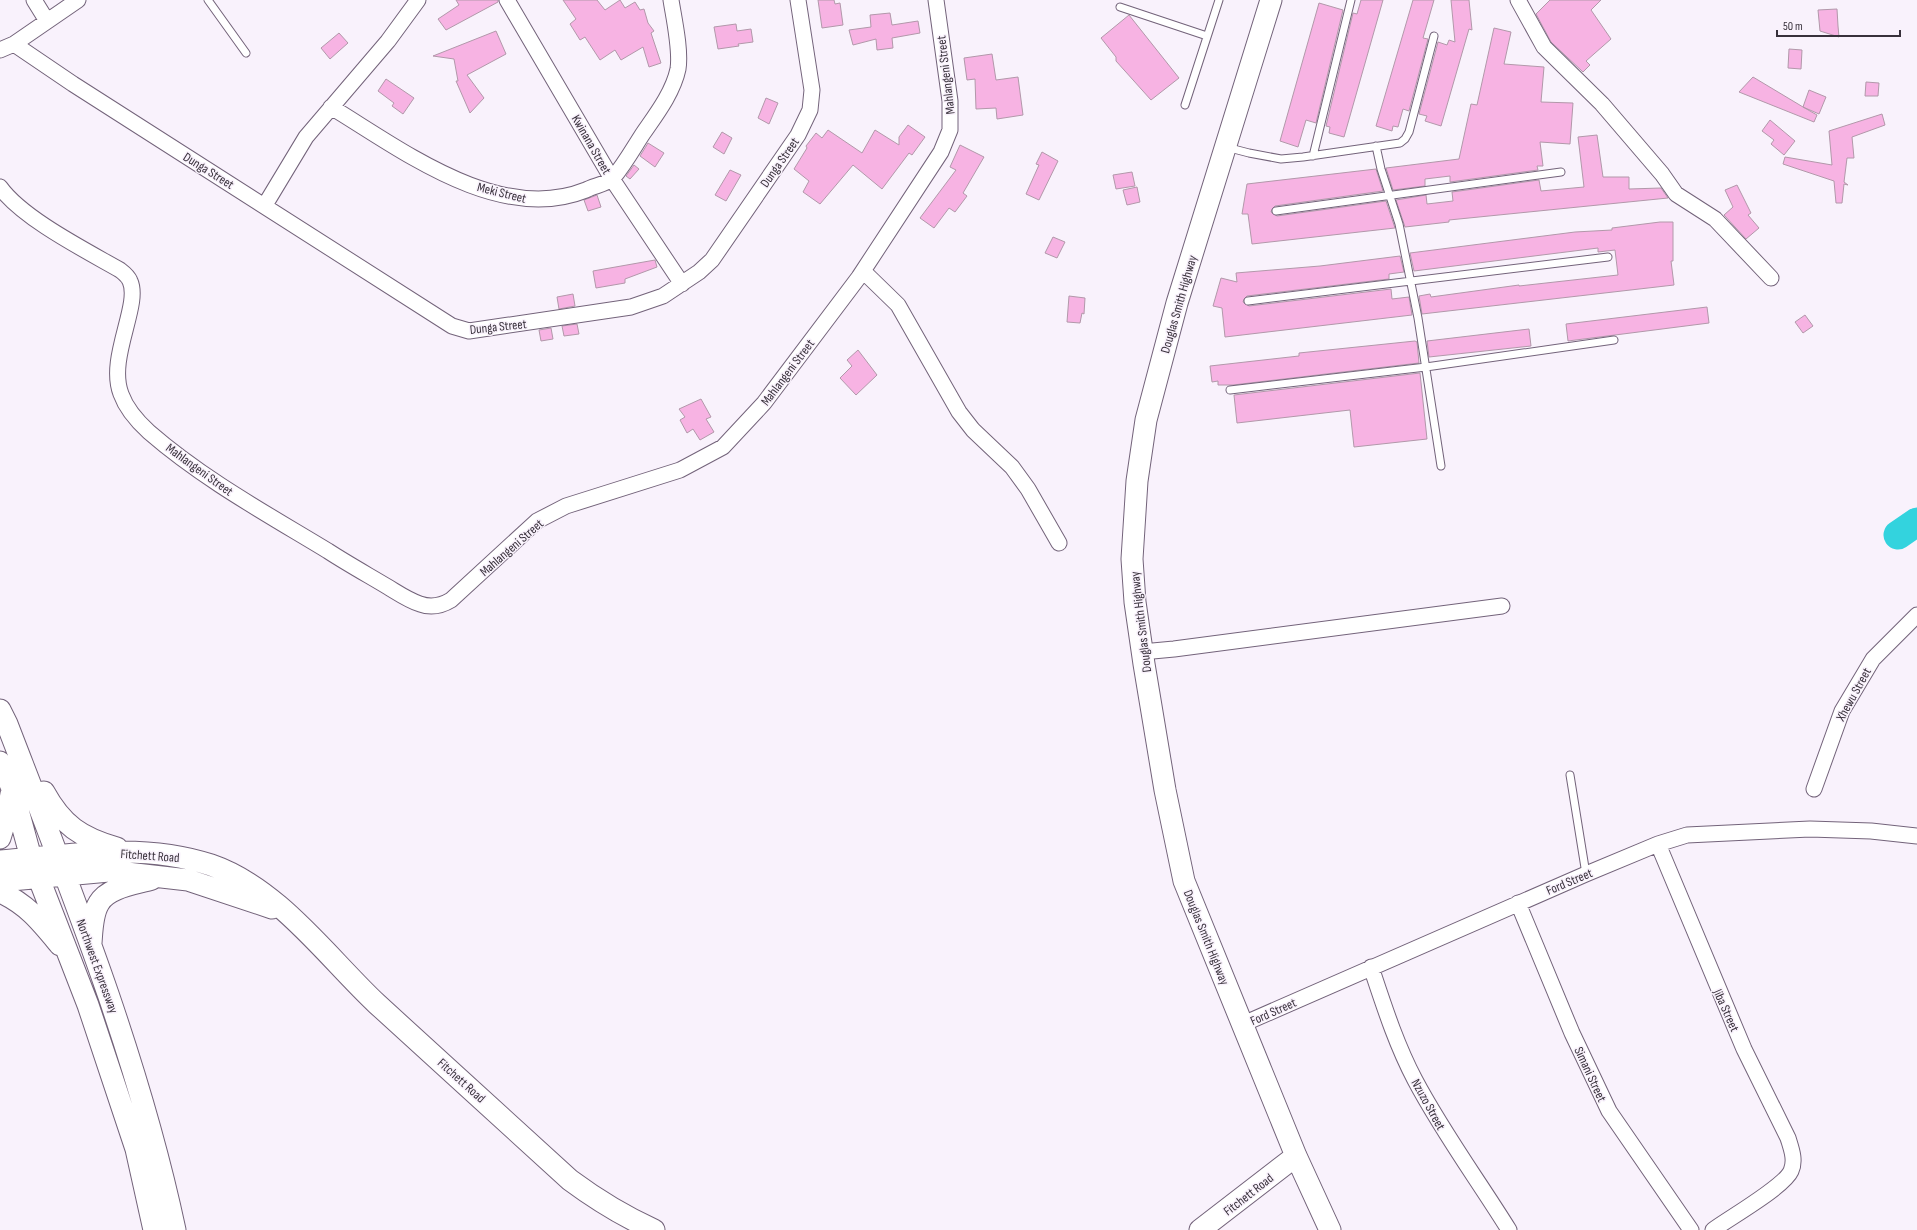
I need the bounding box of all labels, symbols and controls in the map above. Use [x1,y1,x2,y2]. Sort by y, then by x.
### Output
scale bar [1777,12,1900,38]
text: 50 m [1783,19,1803,34]
street label: Mahlangeni Street [933,35,959,115]
street label: Kwinana Street [568,112,615,177]
street label: Dunga Street [757,135,803,190]
street label: Dunga Street [180,149,237,193]
street label: Meki Street [476,179,528,207]
street label: Douglas Smith Highway [1157,253,1201,355]
street label: Dunga Street [469,316,527,338]
street label: Mahlangeni Street [758,336,818,409]
street label: Mahlangeni Street [163,440,236,500]
street label: Mahlangeni Street [477,516,547,580]
street label: Douglas Smith Highway [1127,571,1155,673]
street label: Xhewu Street [1832,665,1875,725]
street label: Fitchett Road [120,846,180,866]
street label: Ford Street [1544,865,1595,899]
street label: Douglas Smith Highway [1180,887,1232,987]
street label: Northwest Expressway [73,917,122,1016]
street label: Jiba Street [1709,986,1743,1034]
street label: Ford Street [1248,995,1299,1029]
street label: Simani Street [1570,1044,1610,1104]
street label: Fitchett Road [434,1055,489,1106]
street label: Nzuzo Street [1408,1076,1449,1133]
street label: Fitchett Road [1220,1170,1277,1219]

